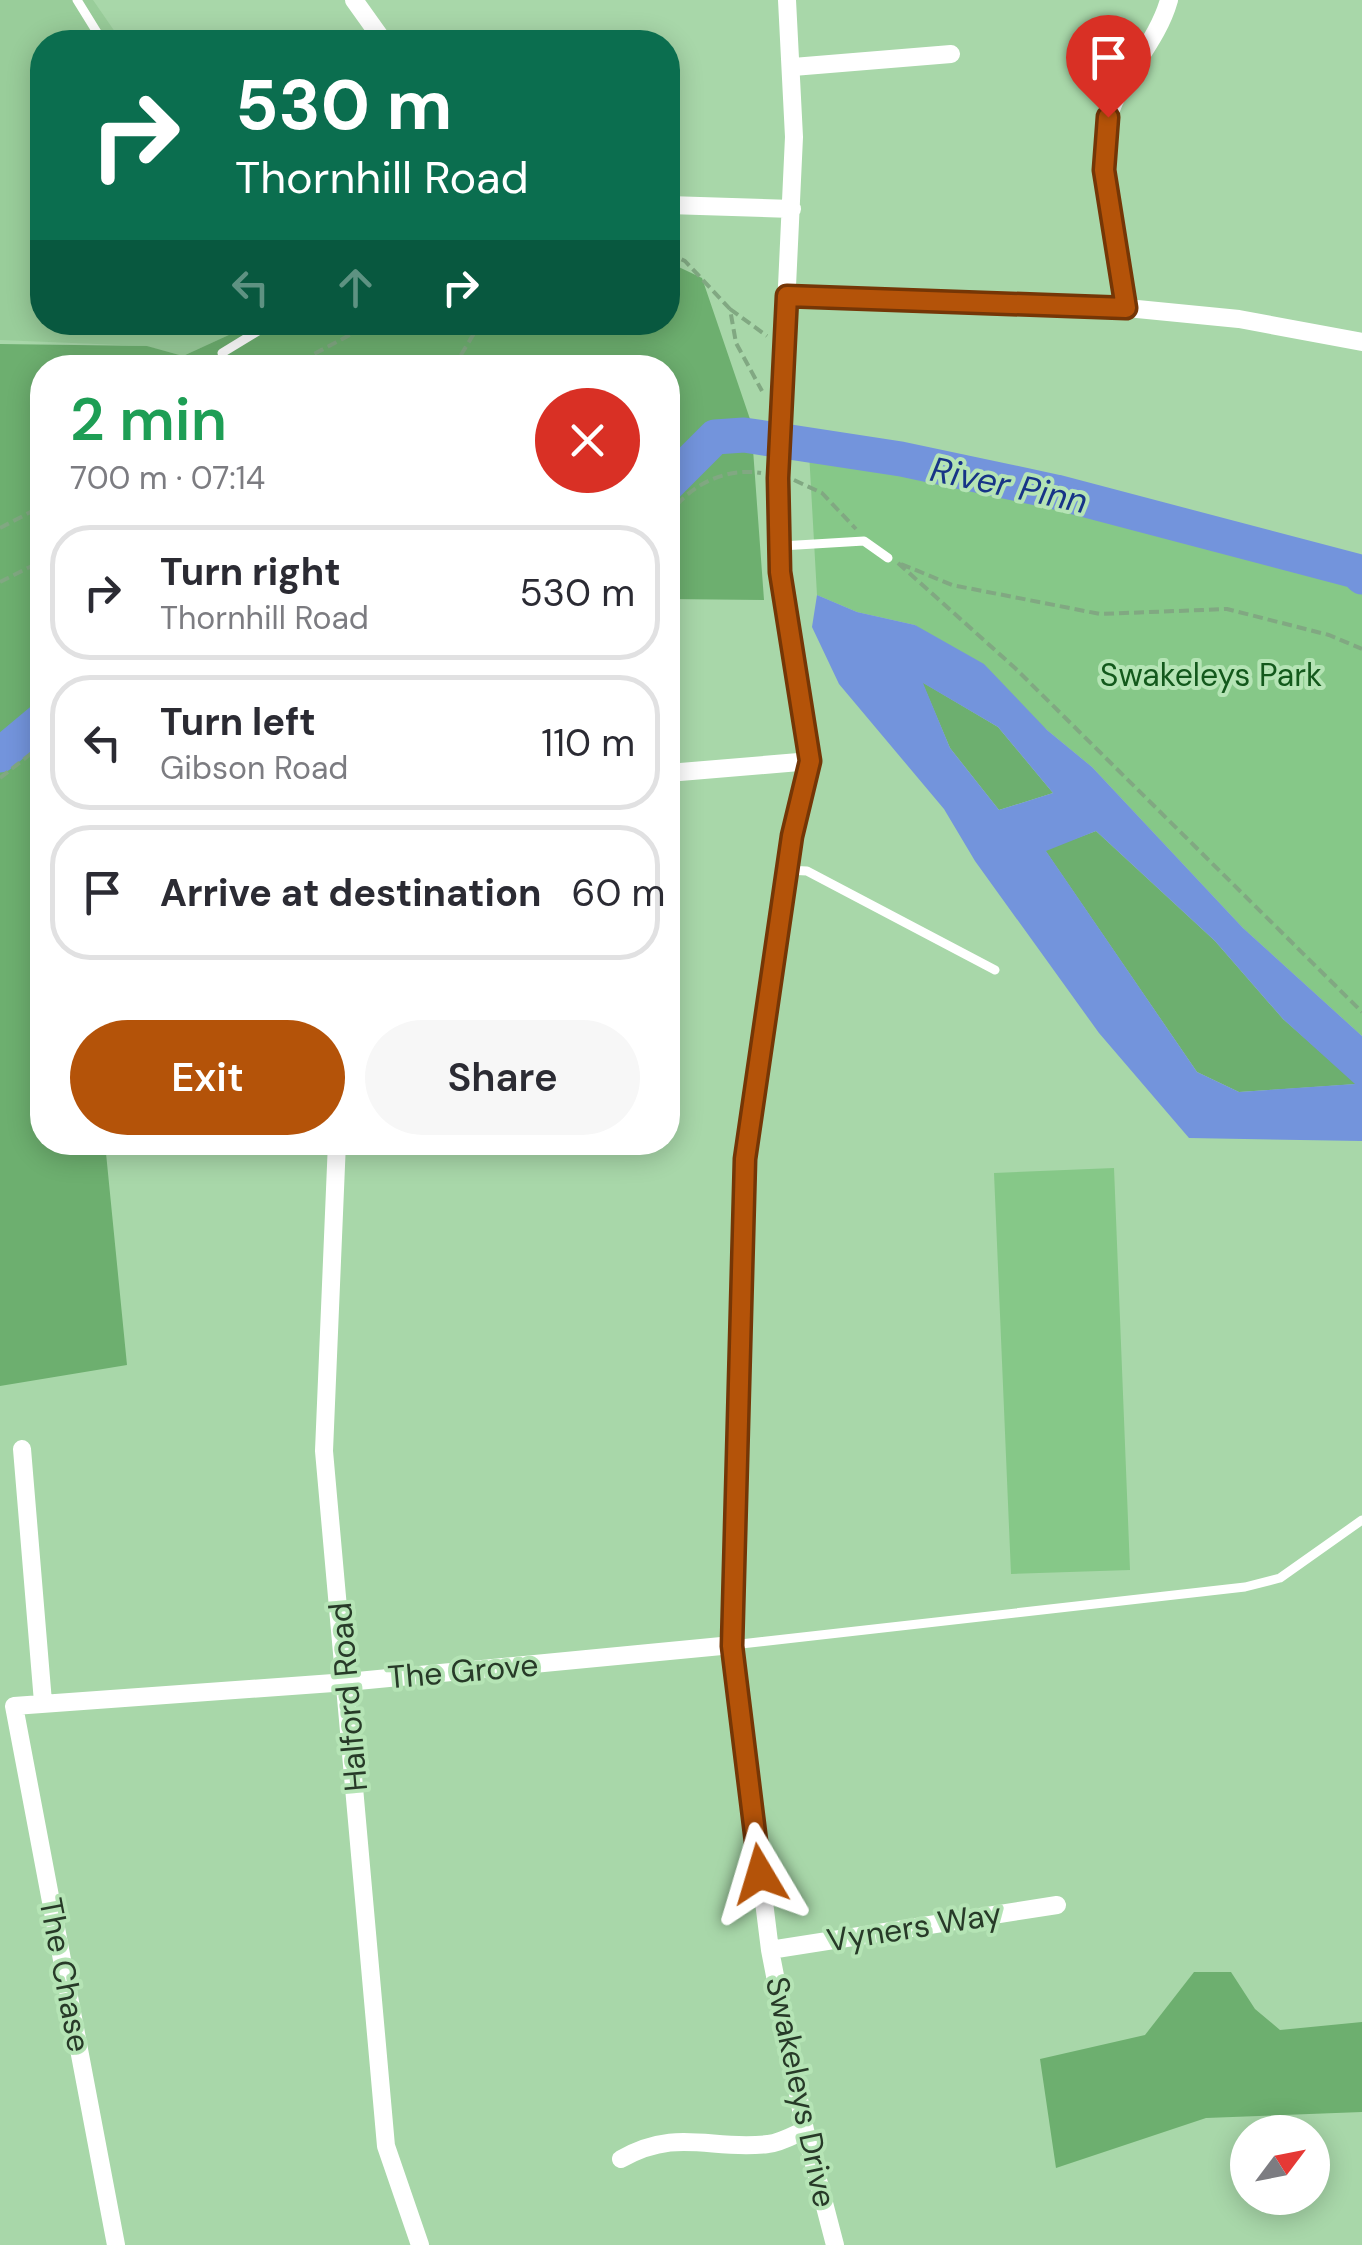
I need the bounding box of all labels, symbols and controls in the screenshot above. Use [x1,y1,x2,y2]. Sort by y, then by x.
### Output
pin [1066,15,1151,118]
icon: arrive [1081,30,1136,85]
text: 530 m [235,60,452,151]
icon: right [70,70,200,200]
text: Thornhill Road [235,148,529,207]
icon: left [223,260,278,315]
icon: ahead [328,260,383,315]
icon: right [433,260,488,315]
text: 2 min [70,380,227,459]
button: close [535,388,640,493]
water label: River Pinn [926,446,1092,524]
text: 700 m · 07:14 [70,457,265,499]
text: Turn right [160,547,341,597]
icon: right [75,565,130,620]
text: 530 m [519,568,635,618]
text: Thornhill Road [160,597,369,639]
park label: Swakeleys Park [1100,654,1322,696]
text: Turn left [160,697,316,747]
icon: left [75,715,130,770]
text: 110 m [541,718,635,768]
text: Gibson Road [160,747,348,789]
icon: arrive [75,865,130,920]
text: Arrive at destination [160,868,542,918]
text: 60 m [572,868,665,918]
button: Exit [70,1020,345,1135]
button: Share [365,1020,640,1135]
street label: Halford Road [319,1601,377,1793]
street label: The Grove [386,1644,540,1698]
position arrow [708,1822,812,1926]
street label: Vyners Way [824,1892,1005,1962]
street label: The Chase [29,1894,101,2056]
street label: Swakeleys Drive [756,1973,846,2211]
north arrow [1230,2115,1330,2215]
map controls [1230,2115,1330,2215]

